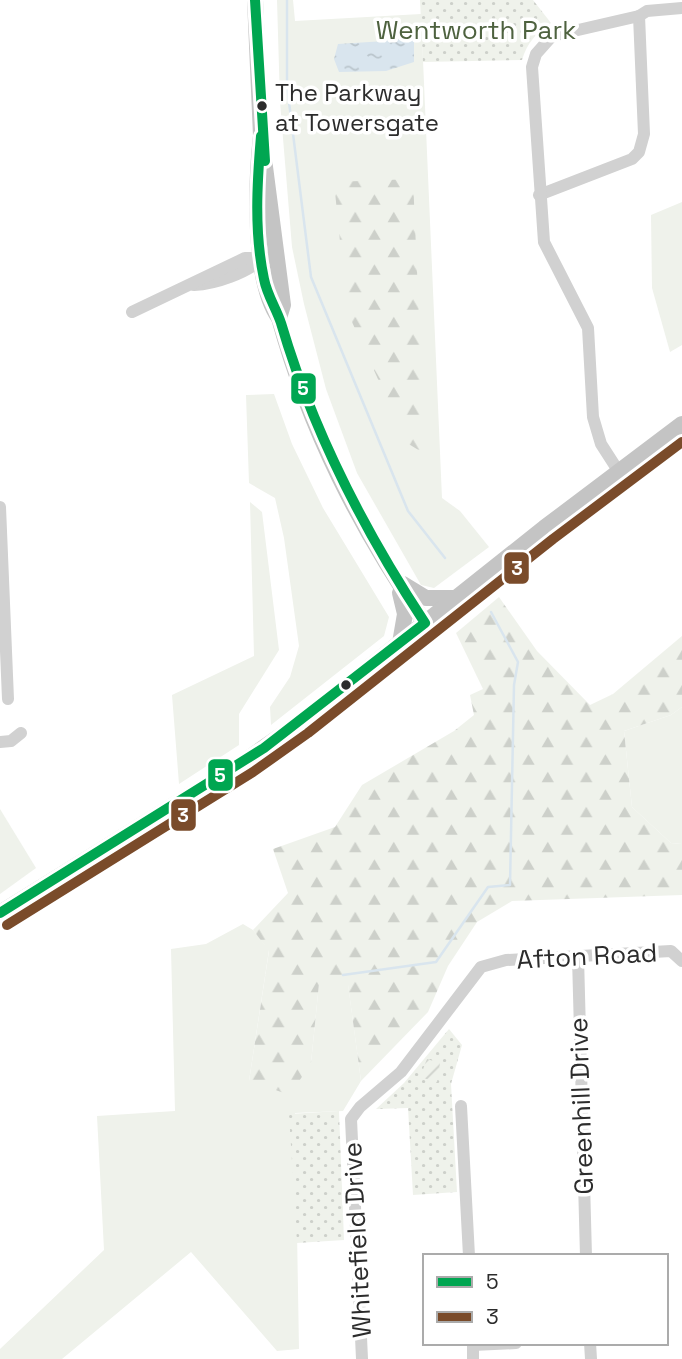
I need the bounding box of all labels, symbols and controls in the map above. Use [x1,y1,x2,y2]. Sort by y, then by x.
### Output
park label: Wentworth Park [376,13,576,47]
place label: The Parkway at Towersgate [275,77,439,138]
marker: The Parkway at Towersgate [255,99,269,113]
line badge: 5 [290,372,317,405]
text: 5 [297,376,309,401]
line badge: 3 [503,551,530,585]
text: 3 [511,556,523,581]
unlabelled marker [339,678,353,692]
line badge: 5 [207,758,234,792]
text: 5 [214,763,226,788]
line badge: 3 [170,798,197,832]
text: 3 [177,803,189,828]
street label: Afton Road [516,935,658,977]
street label: Greenhill Drive [561,1017,601,1195]
street label: Whitefield Drive [335,1141,379,1339]
legend [423,1254,668,1345]
text: 5 [486,1268,499,1295]
text: 3 [486,1303,499,1330]

